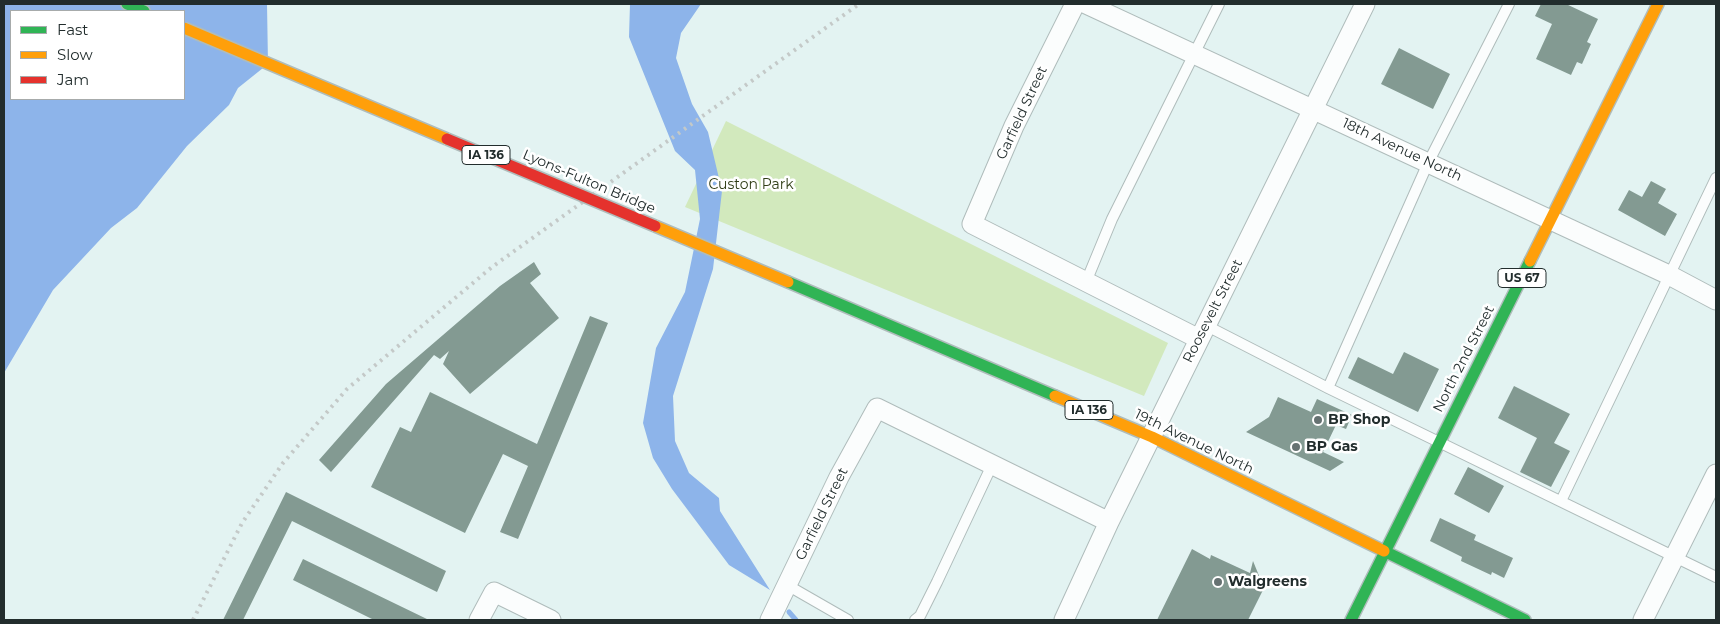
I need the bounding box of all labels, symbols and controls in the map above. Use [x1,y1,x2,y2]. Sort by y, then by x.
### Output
legend [10,10,185,100]
text: Fast [57,20,88,39]
text: Slow [57,45,93,64]
street label: Garfield Street [993,64,1051,162]
text: Jam [57,70,89,89]
street label: 18th Avenue North [1339,115,1465,185]
road number: IA 136 [462,146,510,164]
street label: Lyons-Fulton Bridge [520,146,658,218]
park label: Custon Park [708,177,794,193]
street label: Roosevelt Street [1180,256,1246,366]
road number: US 67 [1498,268,1546,288]
street label: North 2nd Street [1430,303,1498,415]
road number: IA 136 [1065,400,1113,420]
street label: 19th Avenue North [1132,406,1256,478]
place label: BP Shop [1328,412,1390,428]
marker: BP Shop [1312,414,1324,426]
place label: BP Gas [1306,439,1358,455]
marker: BP Gas [1290,441,1302,453]
street label: Garfield Street [792,465,852,563]
place label: Walgreens [1228,574,1307,590]
marker: Walgreens [1212,576,1224,588]

